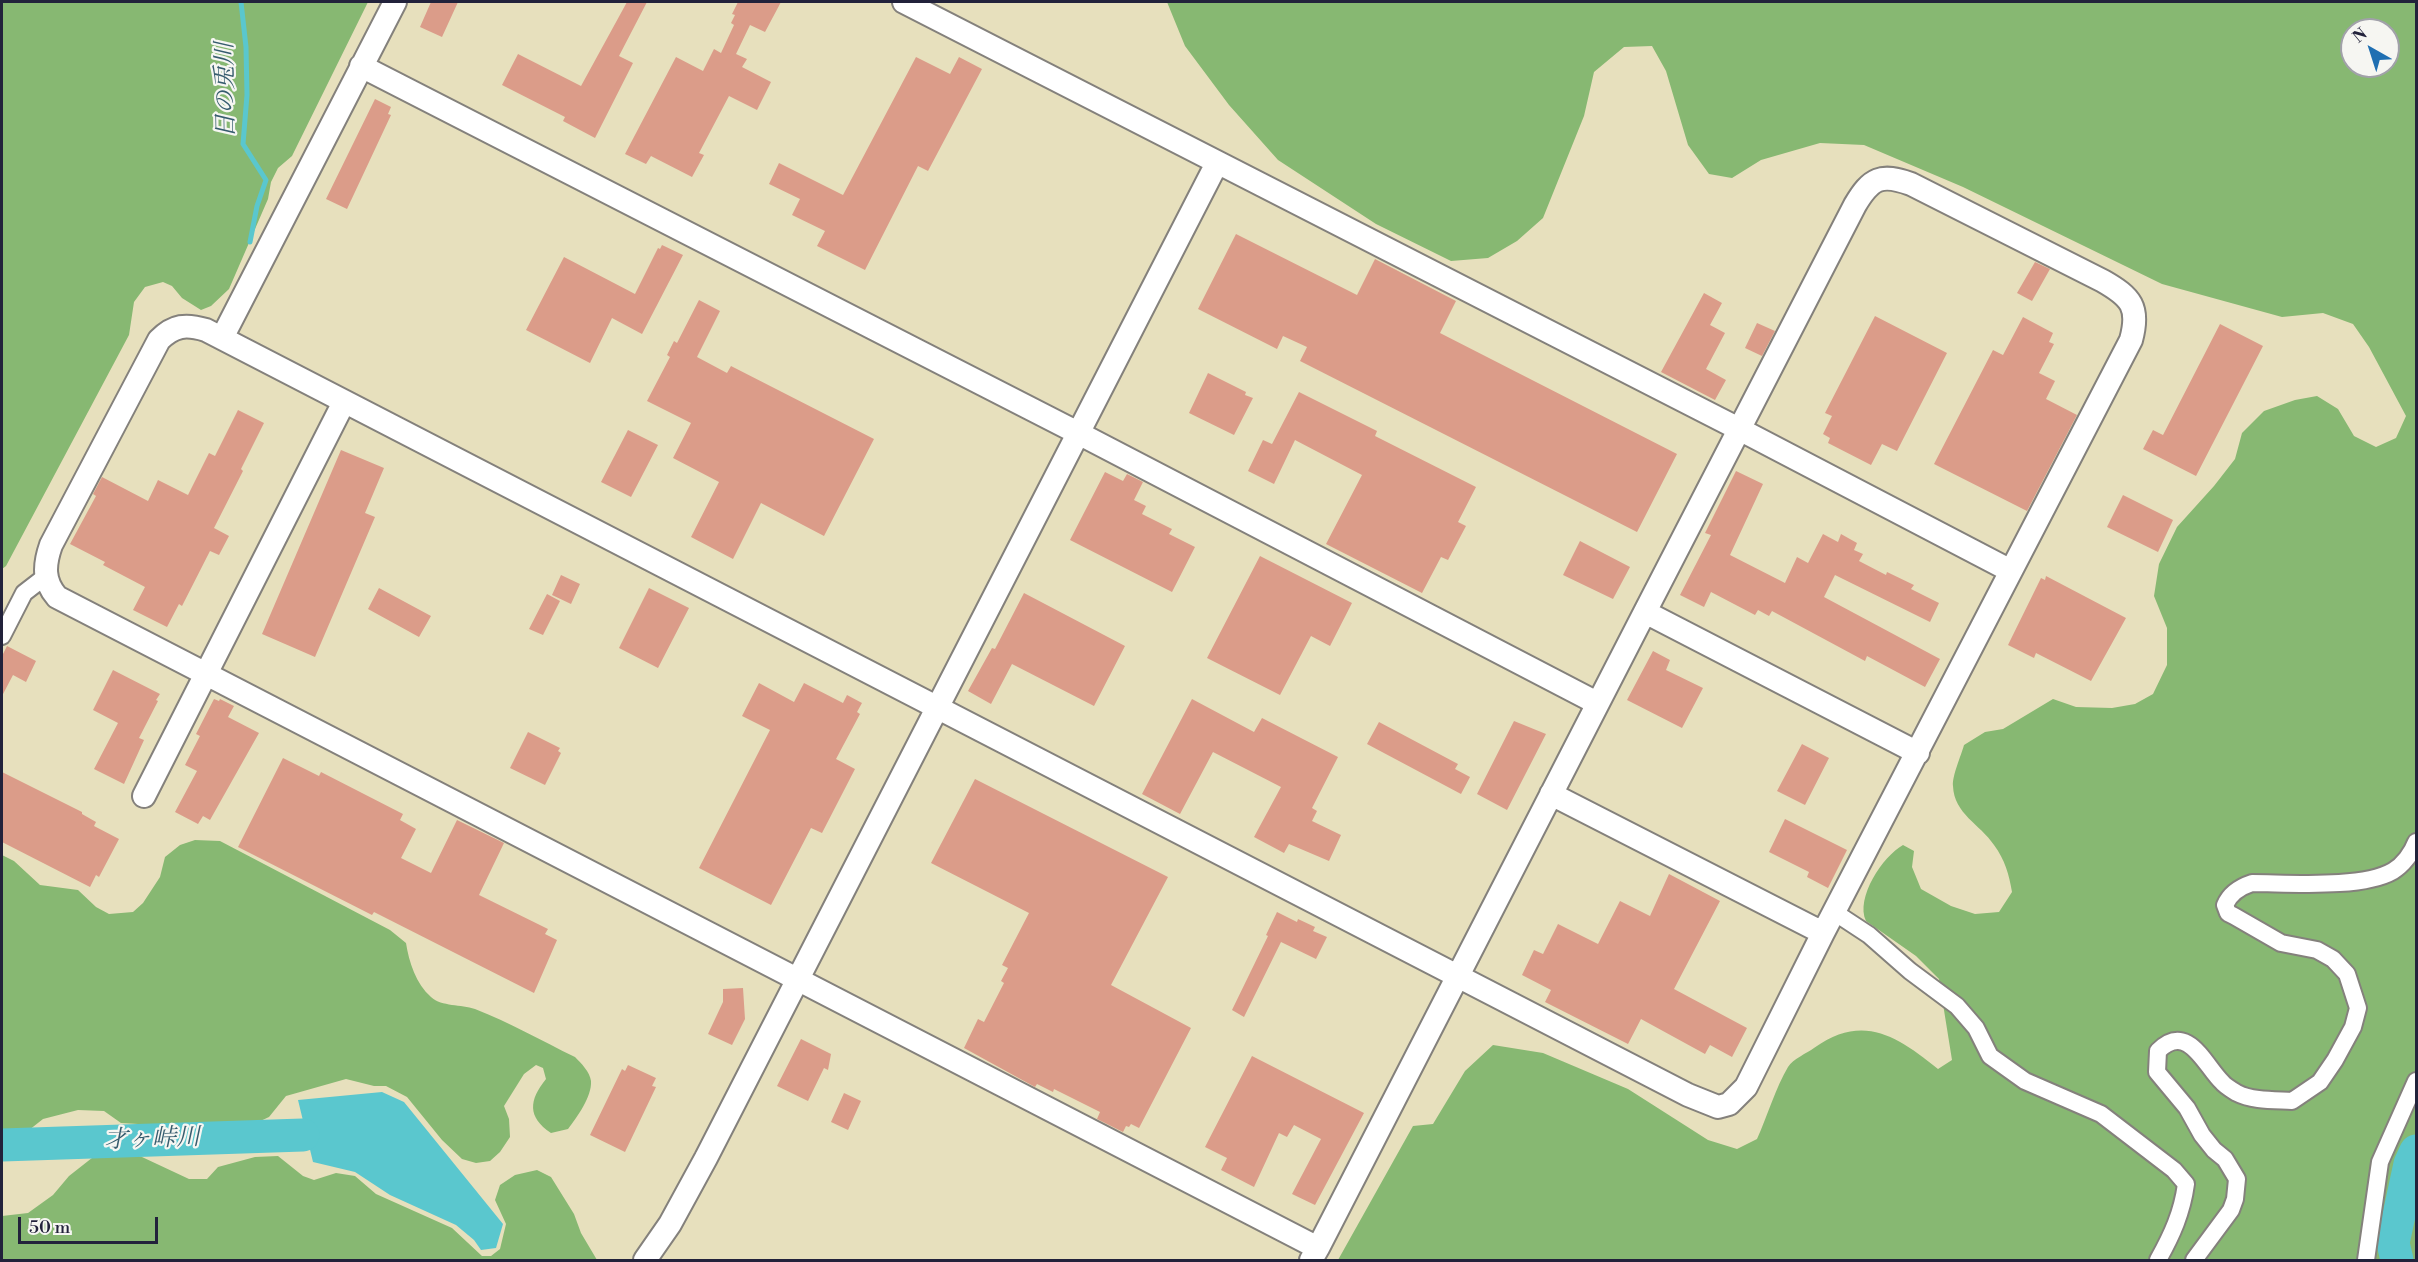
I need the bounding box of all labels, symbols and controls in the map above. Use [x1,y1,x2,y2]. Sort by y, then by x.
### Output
north arrow [2340,18,2400,78]
text: N [2349,24,2371,47]
water label: 日の兎川 [212,42,242,138]
water label: 才ヶ峠川 [104,1124,200,1156]
scale bar [21,1205,160,1243]
text: 50 m [29,1216,70,1239]

